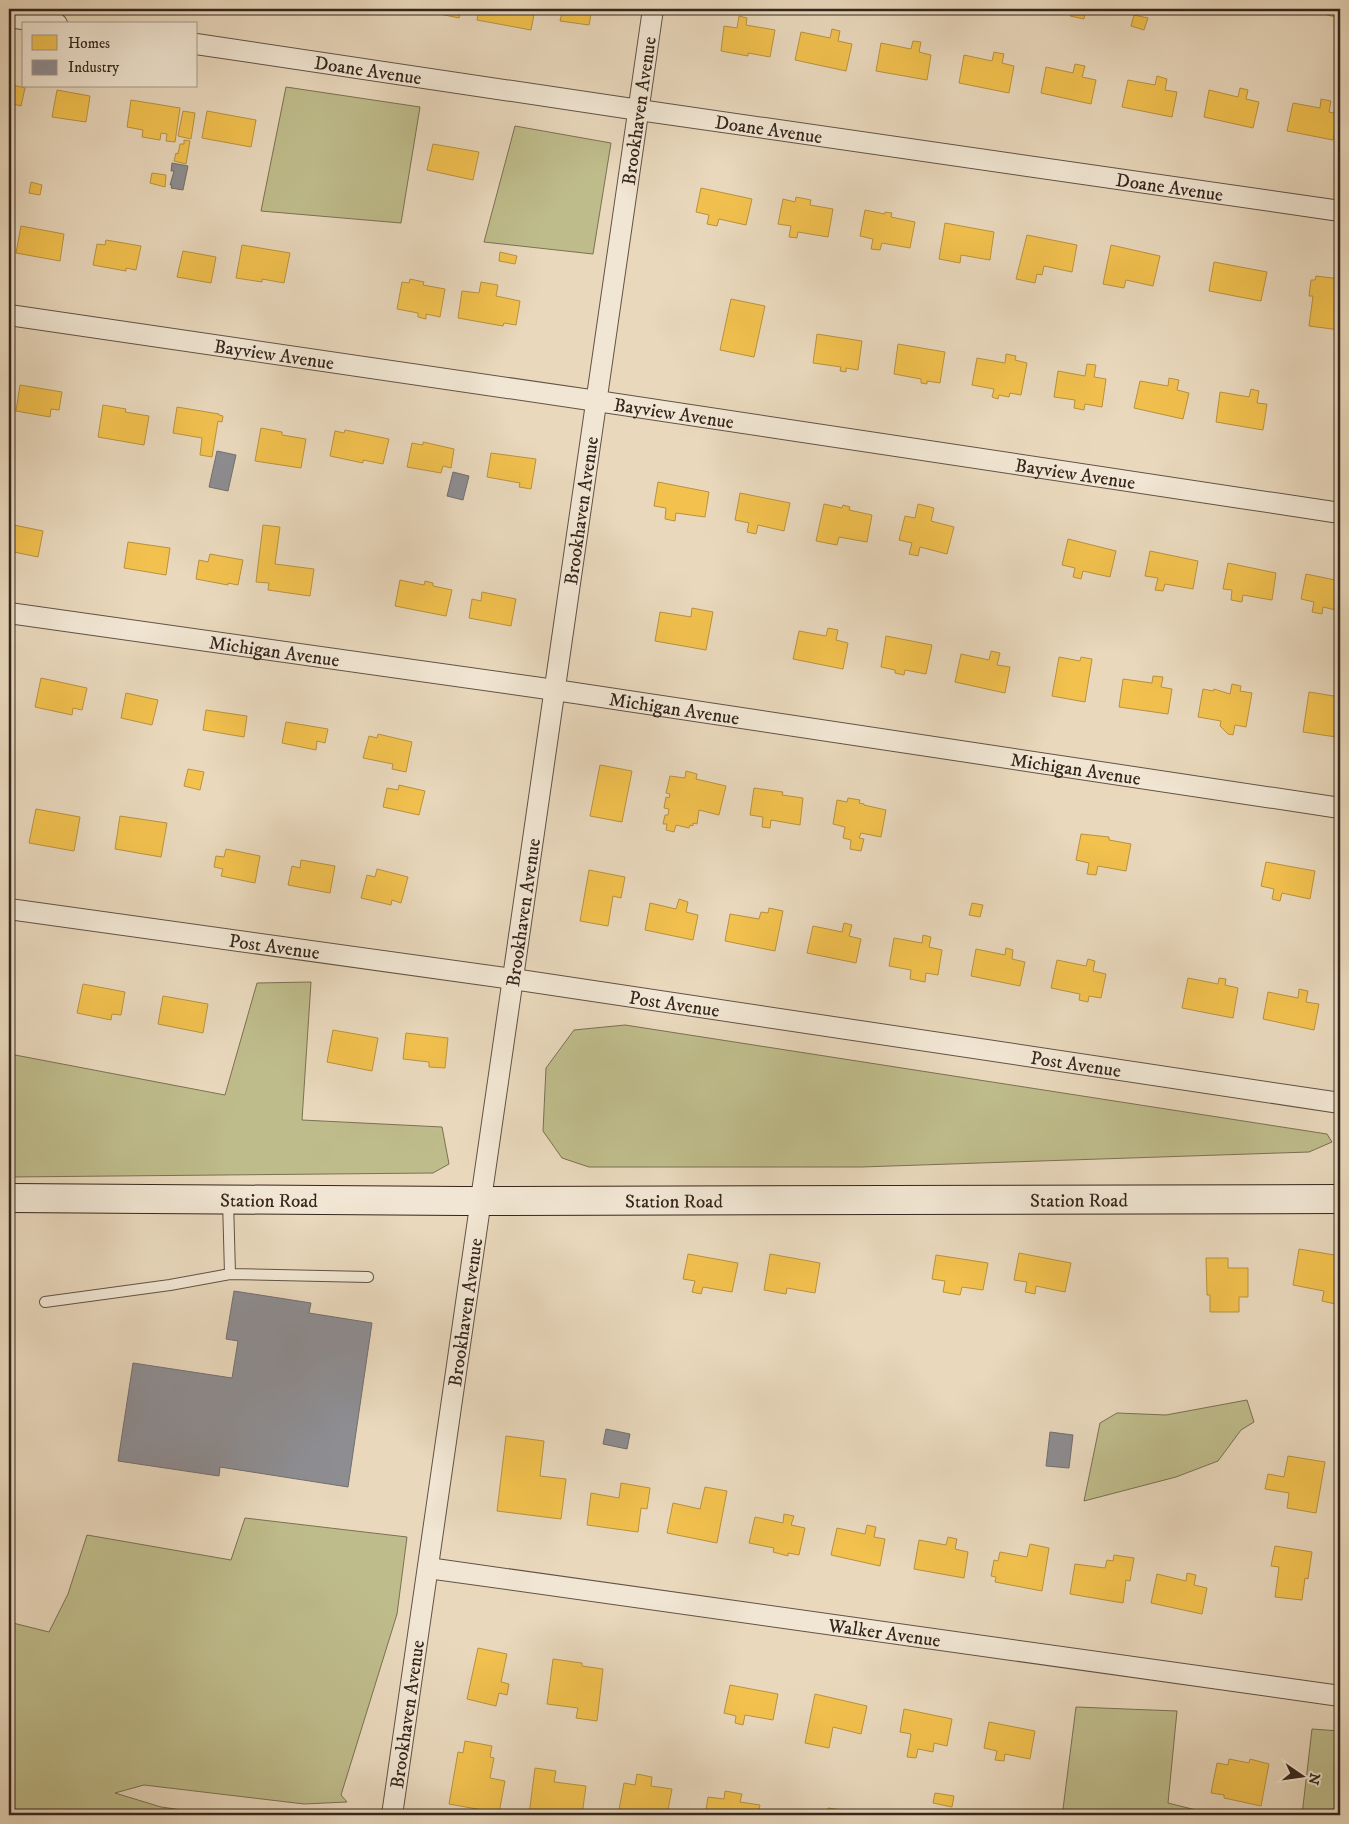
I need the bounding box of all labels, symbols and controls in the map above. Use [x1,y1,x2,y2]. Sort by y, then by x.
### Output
legend [22,22,198,88]
text: Homes [68,34,110,53]
street label: Brookhaven Avenue [618,35,662,187]
street label: Doane Avenue [313,52,423,90]
text: Industry [68,58,120,77]
street label: Doane Avenue [713,111,824,149]
street label: Doane Avenue [1114,169,1225,207]
street label: Bayview Avenue [212,335,336,375]
street label: Bayview Avenue [612,394,735,434]
street label: Brookhaven Avenue [560,435,604,587]
street label: Bayview Avenue [1013,454,1137,495]
street label: Michigan Avenue [207,631,341,672]
street label: Michigan Avenue [607,688,741,731]
street label: Michigan Avenue [1009,749,1142,791]
street label: Brookhaven Avenue [502,837,546,988]
street label: Post Avenue [227,930,321,965]
street label: Post Avenue [627,987,721,1023]
street label: Post Avenue [1029,1047,1123,1083]
street label: Station Road [220,1189,318,1213]
street label: Station Road [1030,1189,1128,1213]
street label: Station Road [625,1190,723,1214]
street label: Brookhaven Avenue [444,1236,488,1388]
street label: Walker Avenue [826,1614,942,1653]
street label: Brookhaven Avenue [386,1638,430,1790]
north arrow [1276,1752,1326,1802]
text: N [1304,1771,1324,1787]

